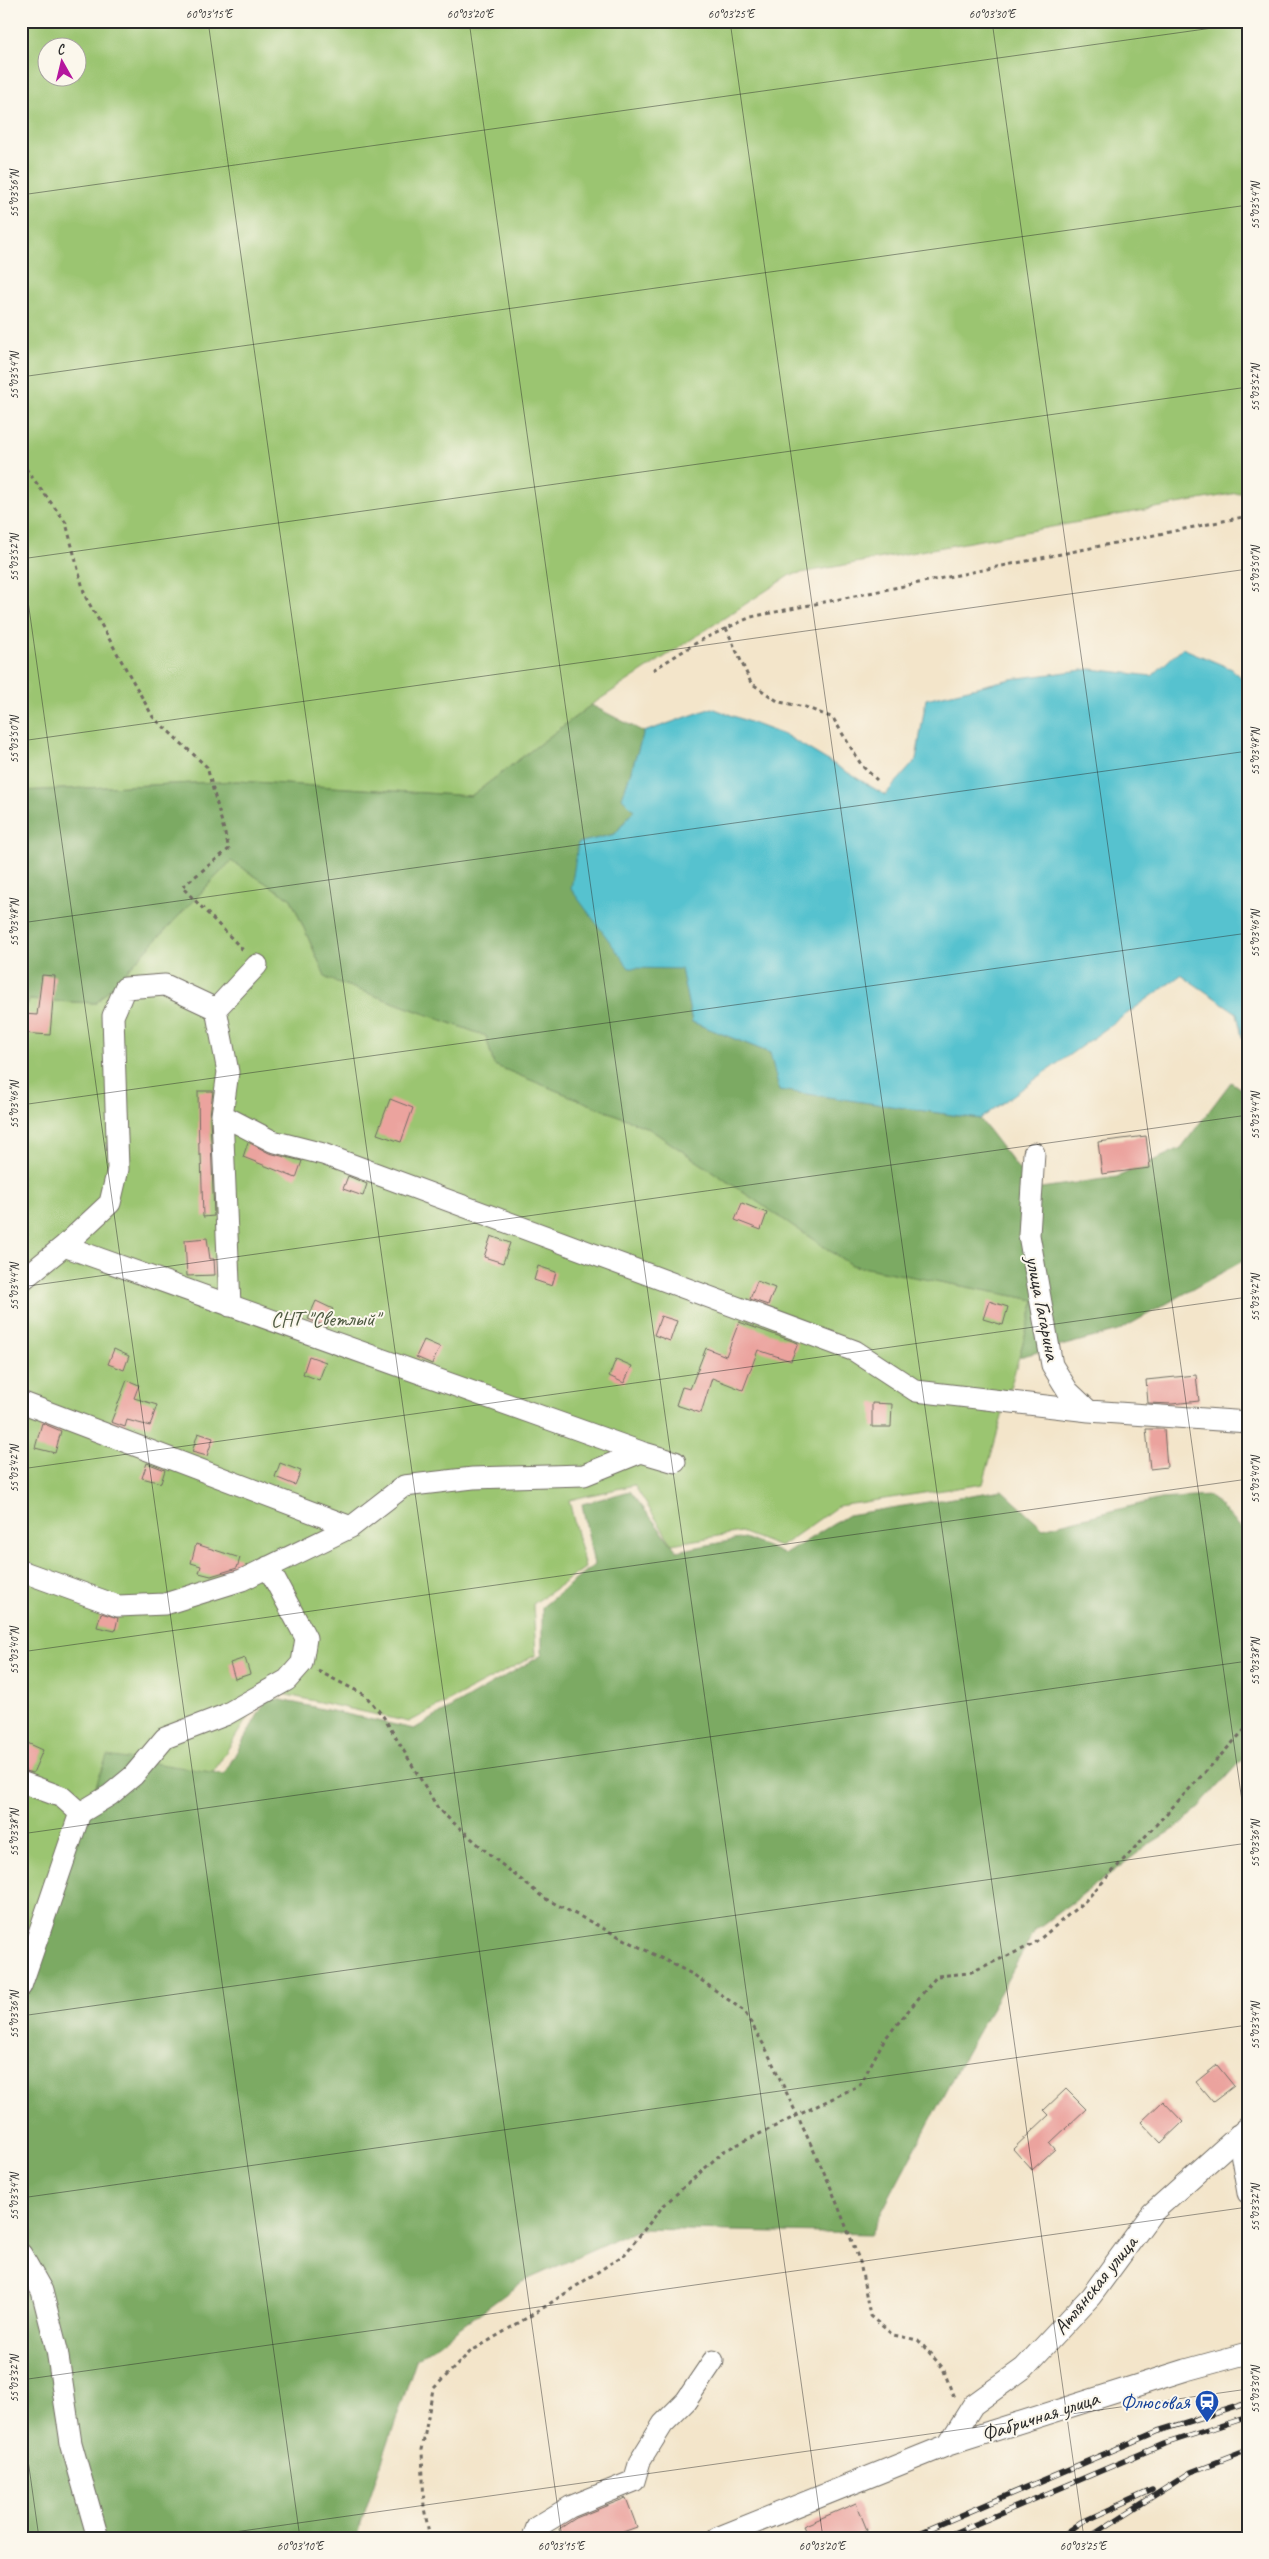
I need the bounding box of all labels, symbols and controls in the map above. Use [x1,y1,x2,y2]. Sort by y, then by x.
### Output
text: 60°03'15"E [186,6,234,22]
text: 60°03'20"E [447,6,495,22]
text: 60°03'25"E [708,6,756,22]
text: 60°03'30"E [969,6,1017,22]
north arrow [38,38,88,88]
text: С [56,40,67,59]
text: 55°03'56"N [6,169,22,218]
text: 55°03'54"N [1247,181,1263,230]
text: 55°03'54"N [6,351,22,400]
text: 55°03'52"N [1247,363,1263,412]
text: 55°03'52"N [6,533,22,582]
text: 55°03'50"N [1247,545,1263,594]
text: 55°03'50"N [6,715,22,764]
text: 55°03'48"N [1247,727,1263,776]
text: 55°03'48"N [6,898,22,947]
text: 55°03'46"N [1247,909,1263,958]
text: 55°03'46"N [6,1080,22,1129]
text: 55°03'44"N [1247,1091,1263,1140]
street label: улица Гагарина [1020,1251,1066,1364]
text: 55°03'44"N [6,1262,22,1311]
text: 55°03'42"N [1247,1273,1263,1322]
park label: СНТ "Светлый" [271,1306,383,1332]
text: 55°03'42"N [6,1444,22,1493]
text: 55°03'40"N [1247,1455,1263,1504]
text: 55°03'40"N [6,1626,22,1675]
text: 55°03'38"N [1247,1637,1263,1686]
text: 55°03'38"N [6,1808,22,1857]
text: 55°03'36"N [1247,1819,1263,1868]
text: 55°03'36"N [6,1990,22,2039]
text: 55°03'34"N [1247,2001,1263,2050]
text: 55°03'34"N [6,2172,22,2221]
text: 55°03'32"N [1247,2183,1263,2232]
street label: Атлянская улица [1047,2228,1144,2340]
text: 55°03'32"N [6,2354,22,2403]
text: 55°03'30"N [1247,2365,1263,2414]
street label: Фабричная улица [978,2384,1104,2447]
place label: Флюсовая [1120,2389,1191,2415]
station icon: Флюсовая [1194,2389,1220,2423]
text: 60°03'10"E [277,2538,325,2554]
text: 60°03'15"E [538,2538,586,2554]
text: 60°03'20"E [799,2538,847,2554]
text: 60°03'25"E [1060,2538,1108,2554]

